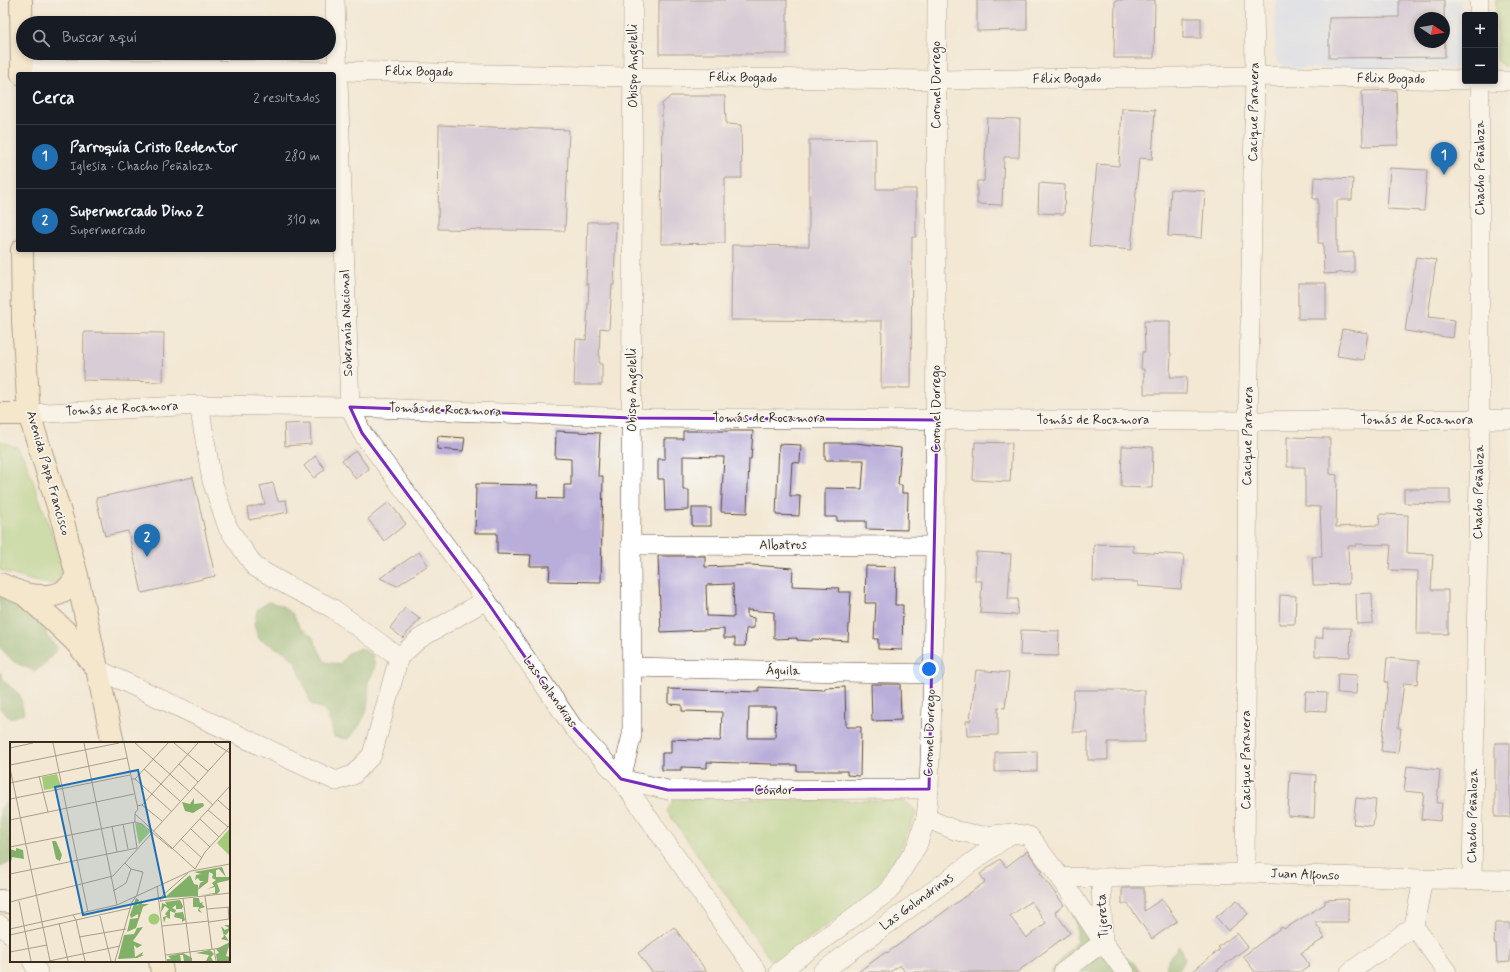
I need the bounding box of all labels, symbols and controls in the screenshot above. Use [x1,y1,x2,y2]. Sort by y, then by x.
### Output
north arrow [1414,12,1450,48]
map controls [1462,12,1498,84]
button: + [1462,12,1498,48]
search box [16,16,336,60]
street label: Obispo Angelelli [625,23,644,108]
icon: search [30,27,52,49]
text: Buscar aquí [62,28,137,48]
street label: Coronel Dorrego [928,41,946,129]
button: − [1462,48,1498,84]
street label: Cacique Paravera [1245,62,1263,162]
street label: Félix Bogado [385,63,453,82]
street label: Félix Bogado [709,69,777,88]
street label: Félix Bogado [1033,70,1101,89]
street label: Félix Bogado [1357,70,1425,89]
text: Cerca [32,87,75,109]
text: 2 resultados [253,90,320,107]
street label: Chacho Peñaloza [1472,120,1489,215]
text: Parroquía Cristo Redentor [70,138,237,158]
pin: 1 [1431,142,1457,175]
text: 1 [42,148,48,165]
text: 280 m [285,148,320,165]
text: Iglesia · Chacho Peñaloza [70,158,212,175]
text: Supermercado Dino 2 [70,202,204,222]
text: 2 [42,212,48,229]
text: 310 m [287,212,320,229]
text: Supermercado [70,222,146,239]
street label: Soberanía Nacional [337,269,357,377]
street label: Obispo Angelelli [624,347,643,432]
street label: Coronel Dorrego [928,365,946,453]
street label: Cacique Paravera [1239,386,1257,486]
street label: Tomás de Rocamora [65,398,179,420]
street label: Tomás de Rocamora [388,400,502,420]
street label: Avenida Papa Francisco [22,409,74,537]
street label: Tomás de Rocamora [713,410,825,427]
street label: Tomás de Rocamora [1037,412,1149,429]
street label: Tomás de Rocamora [1361,412,1473,429]
street label: Chacho Peñaloza [1470,444,1488,540]
pin: 2 [134,524,160,557]
street label: Albatros [759,537,807,554]
street label: Las Calandrias [519,653,581,731]
your location [919,659,939,679]
street label: Águila [766,661,801,680]
street label: Coronel Dorrego [920,688,941,777]
street label: Cacique Paravera [1238,710,1255,810]
inset map [10,742,230,962]
street label: Chacho Peñaloza [1464,768,1482,864]
street label: Cóndor [754,782,795,799]
street label: Juan Alfonso [1270,865,1340,887]
street label: Las Golondrinas [877,870,957,934]
street label: Tijereta [1093,893,1113,939]

